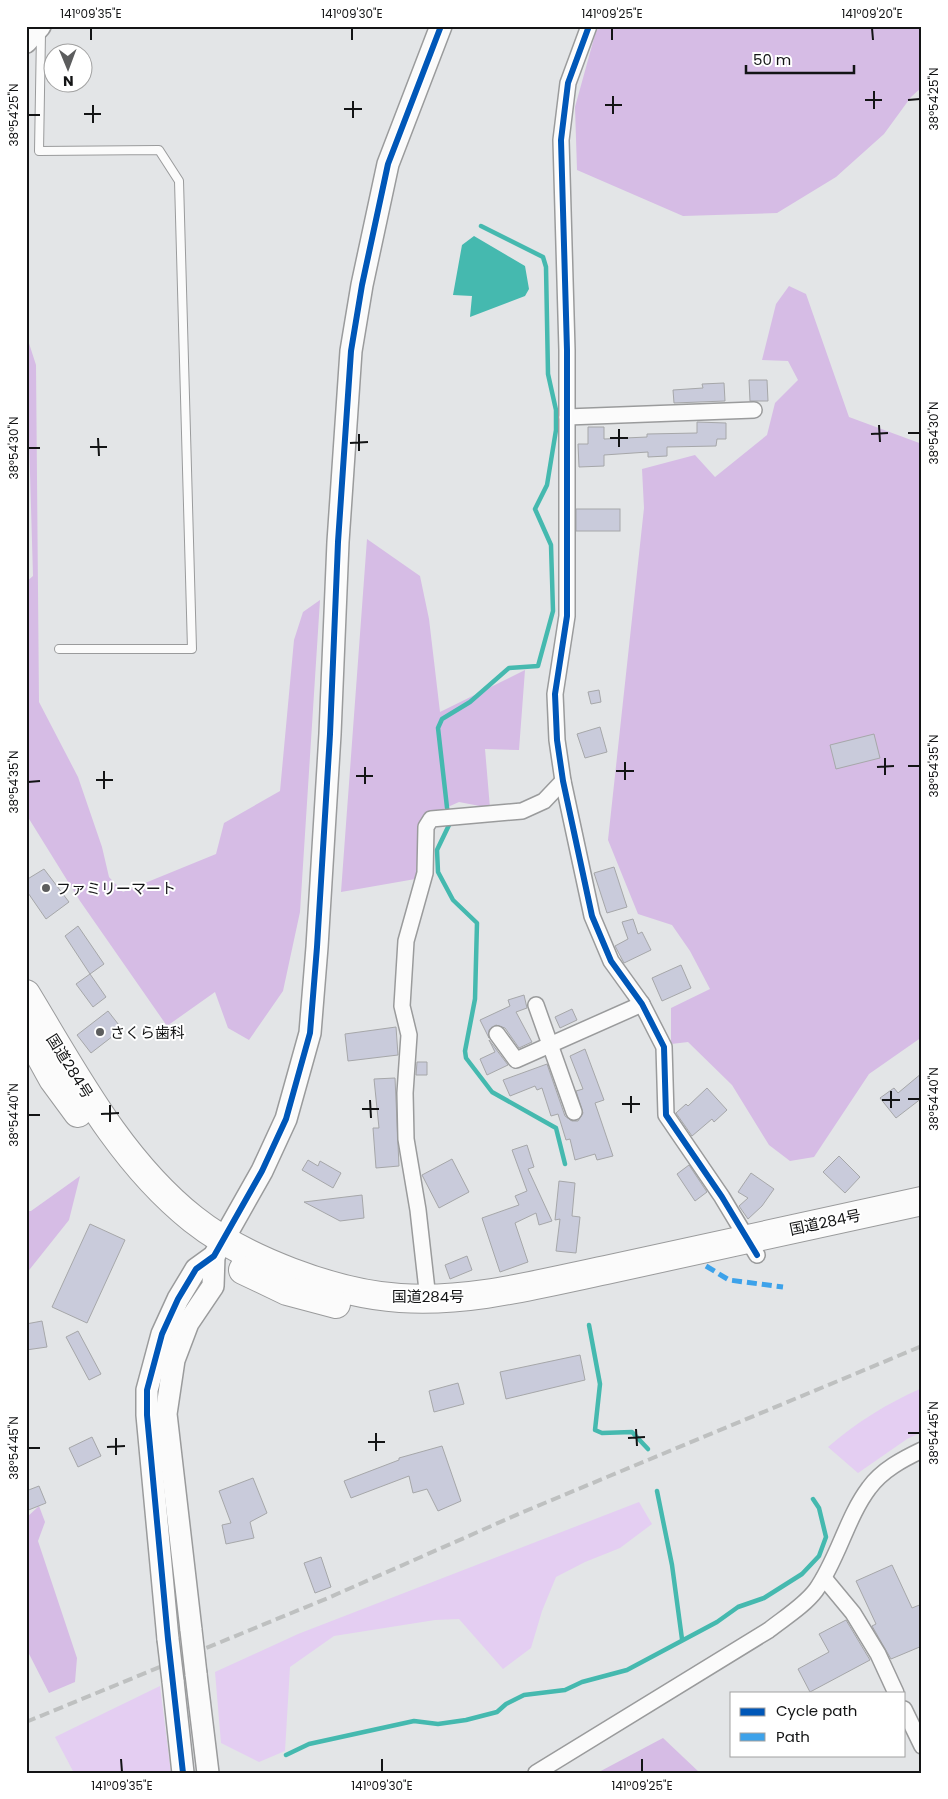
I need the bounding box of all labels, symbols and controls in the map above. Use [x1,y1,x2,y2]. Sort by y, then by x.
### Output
text: 141°09'35"E [60,5,122,22]
text: 141°09'30"E [321,5,383,22]
text: 141°09'25"E [581,5,643,22]
text: 141°09'20"E [841,5,903,22]
north arrow [42,42,92,92]
scale bar [746,42,853,74]
text: 50 m [753,49,791,70]
text: 38°54'25"N [925,68,942,130]
text: N [63,71,74,91]
text: 38°54'25"N [5,84,22,146]
text: 38°54'30"N [925,401,942,465]
text: 38°54'30"N [5,416,22,480]
text: 38°54'35"N [925,734,942,798]
text: 38°54'35"N [5,750,22,814]
place label: ファミリーマート [56,878,176,899]
marker: ファミリーマート [40,882,52,894]
place label: さくら歯科 [110,1022,185,1043]
marker: さくら歯科 [94,1026,106,1038]
street label: 国道284号 [42,1030,98,1102]
text: 38°54'40"N [925,1067,942,1131]
text: 38°54'40"N [5,1083,22,1147]
street label: 国道284号 [787,1204,863,1240]
street label: 国道284号 [392,1286,464,1307]
text: 38°54'45"N [925,1401,942,1465]
text: 38°54'45"N [5,1416,22,1480]
legend [730,1692,906,1756]
text: Cycle path [776,1700,857,1721]
text: Path [776,1726,810,1747]
text: 141°09'35"E [91,1777,153,1794]
text: 141°09'30"E [351,1777,413,1794]
text: 141°09'25"E [611,1777,673,1794]

